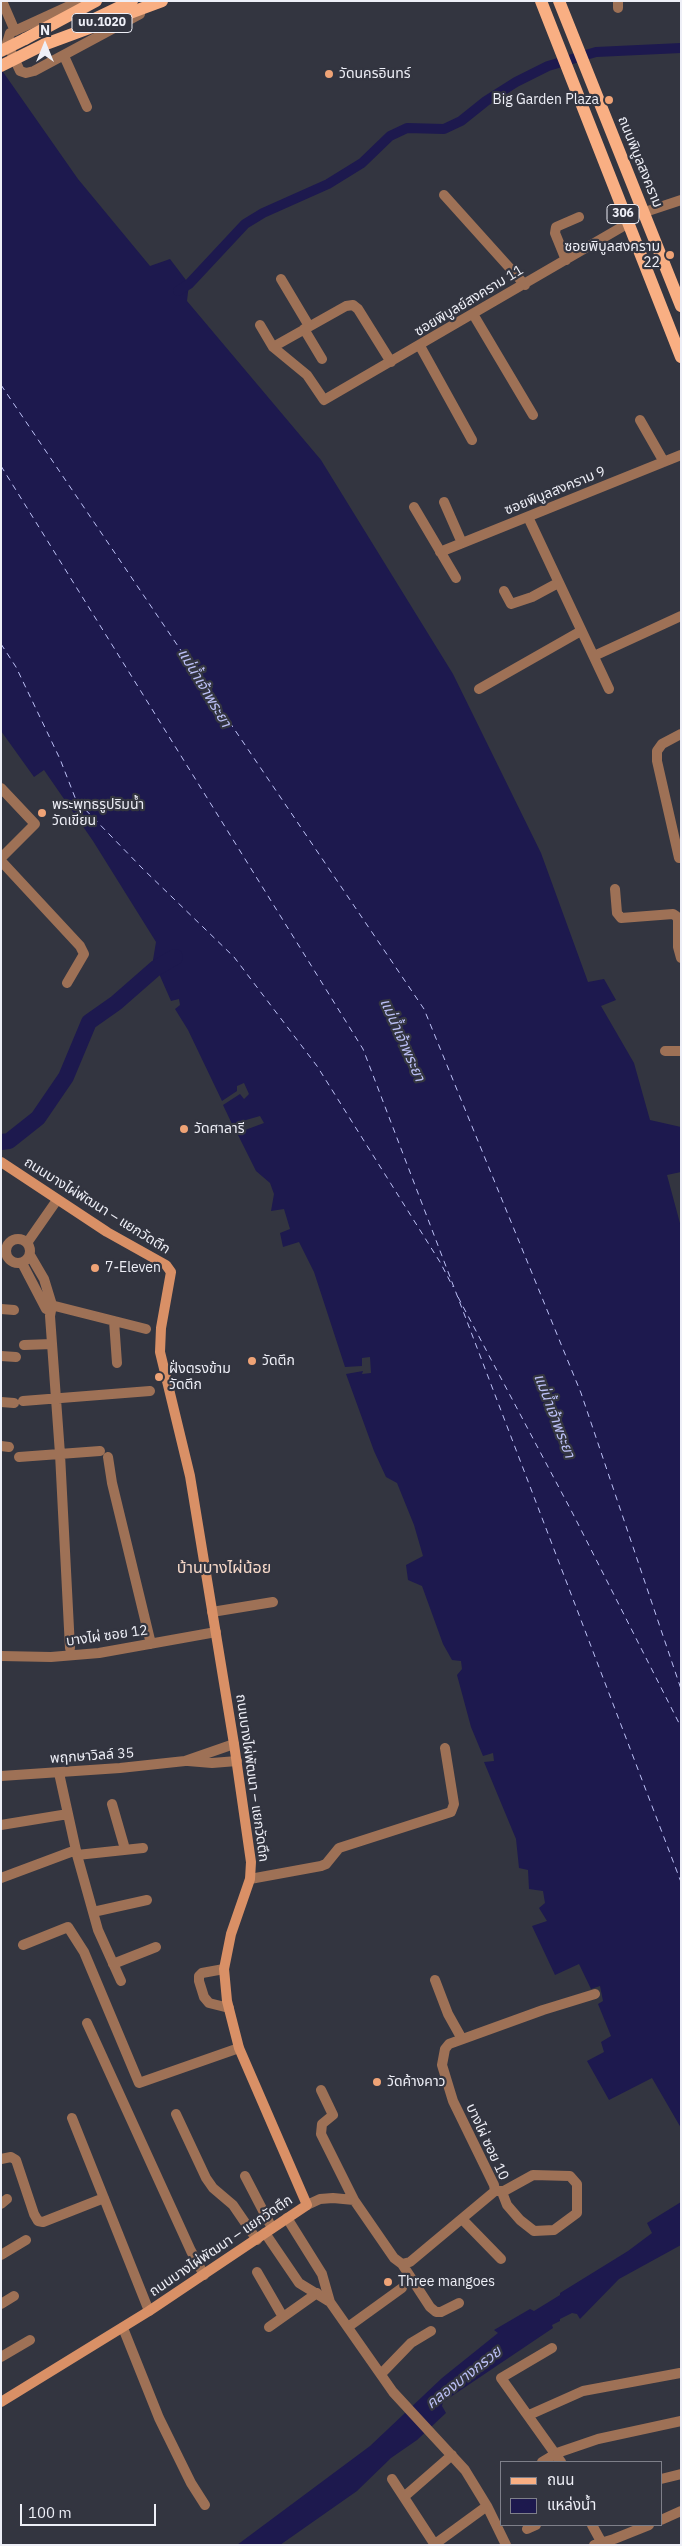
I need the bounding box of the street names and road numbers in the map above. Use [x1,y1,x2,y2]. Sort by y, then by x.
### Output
road number: นบ.1020 [72,13,132,32]
street label: ถนนพิบูลสงคราม [614,114,666,210]
road number: 306 [607,204,639,223]
street label: ซอยพิบูลย์สงคราม 11 [412,262,526,340]
street label: ซอยพิบูลสงคราม 9 [502,463,608,519]
street label: ถนนบางไผ่พัฒนา – แยกวัดตึก [21,1154,173,1258]
street label: บางไผ่ ซอย 12 [65,1622,149,1650]
street label: ถนนบางไผ่พัฒนา – แยกวัดตึก [232,1693,272,1863]
street label: พฤกษาวิลล์ 35 [49,1745,135,1767]
street label: บางไผ่ ซอย 10 [462,2101,512,2183]
street label: ถนนบางไผ่พัฒนา – แยกวัดตึก [146,2192,296,2300]

